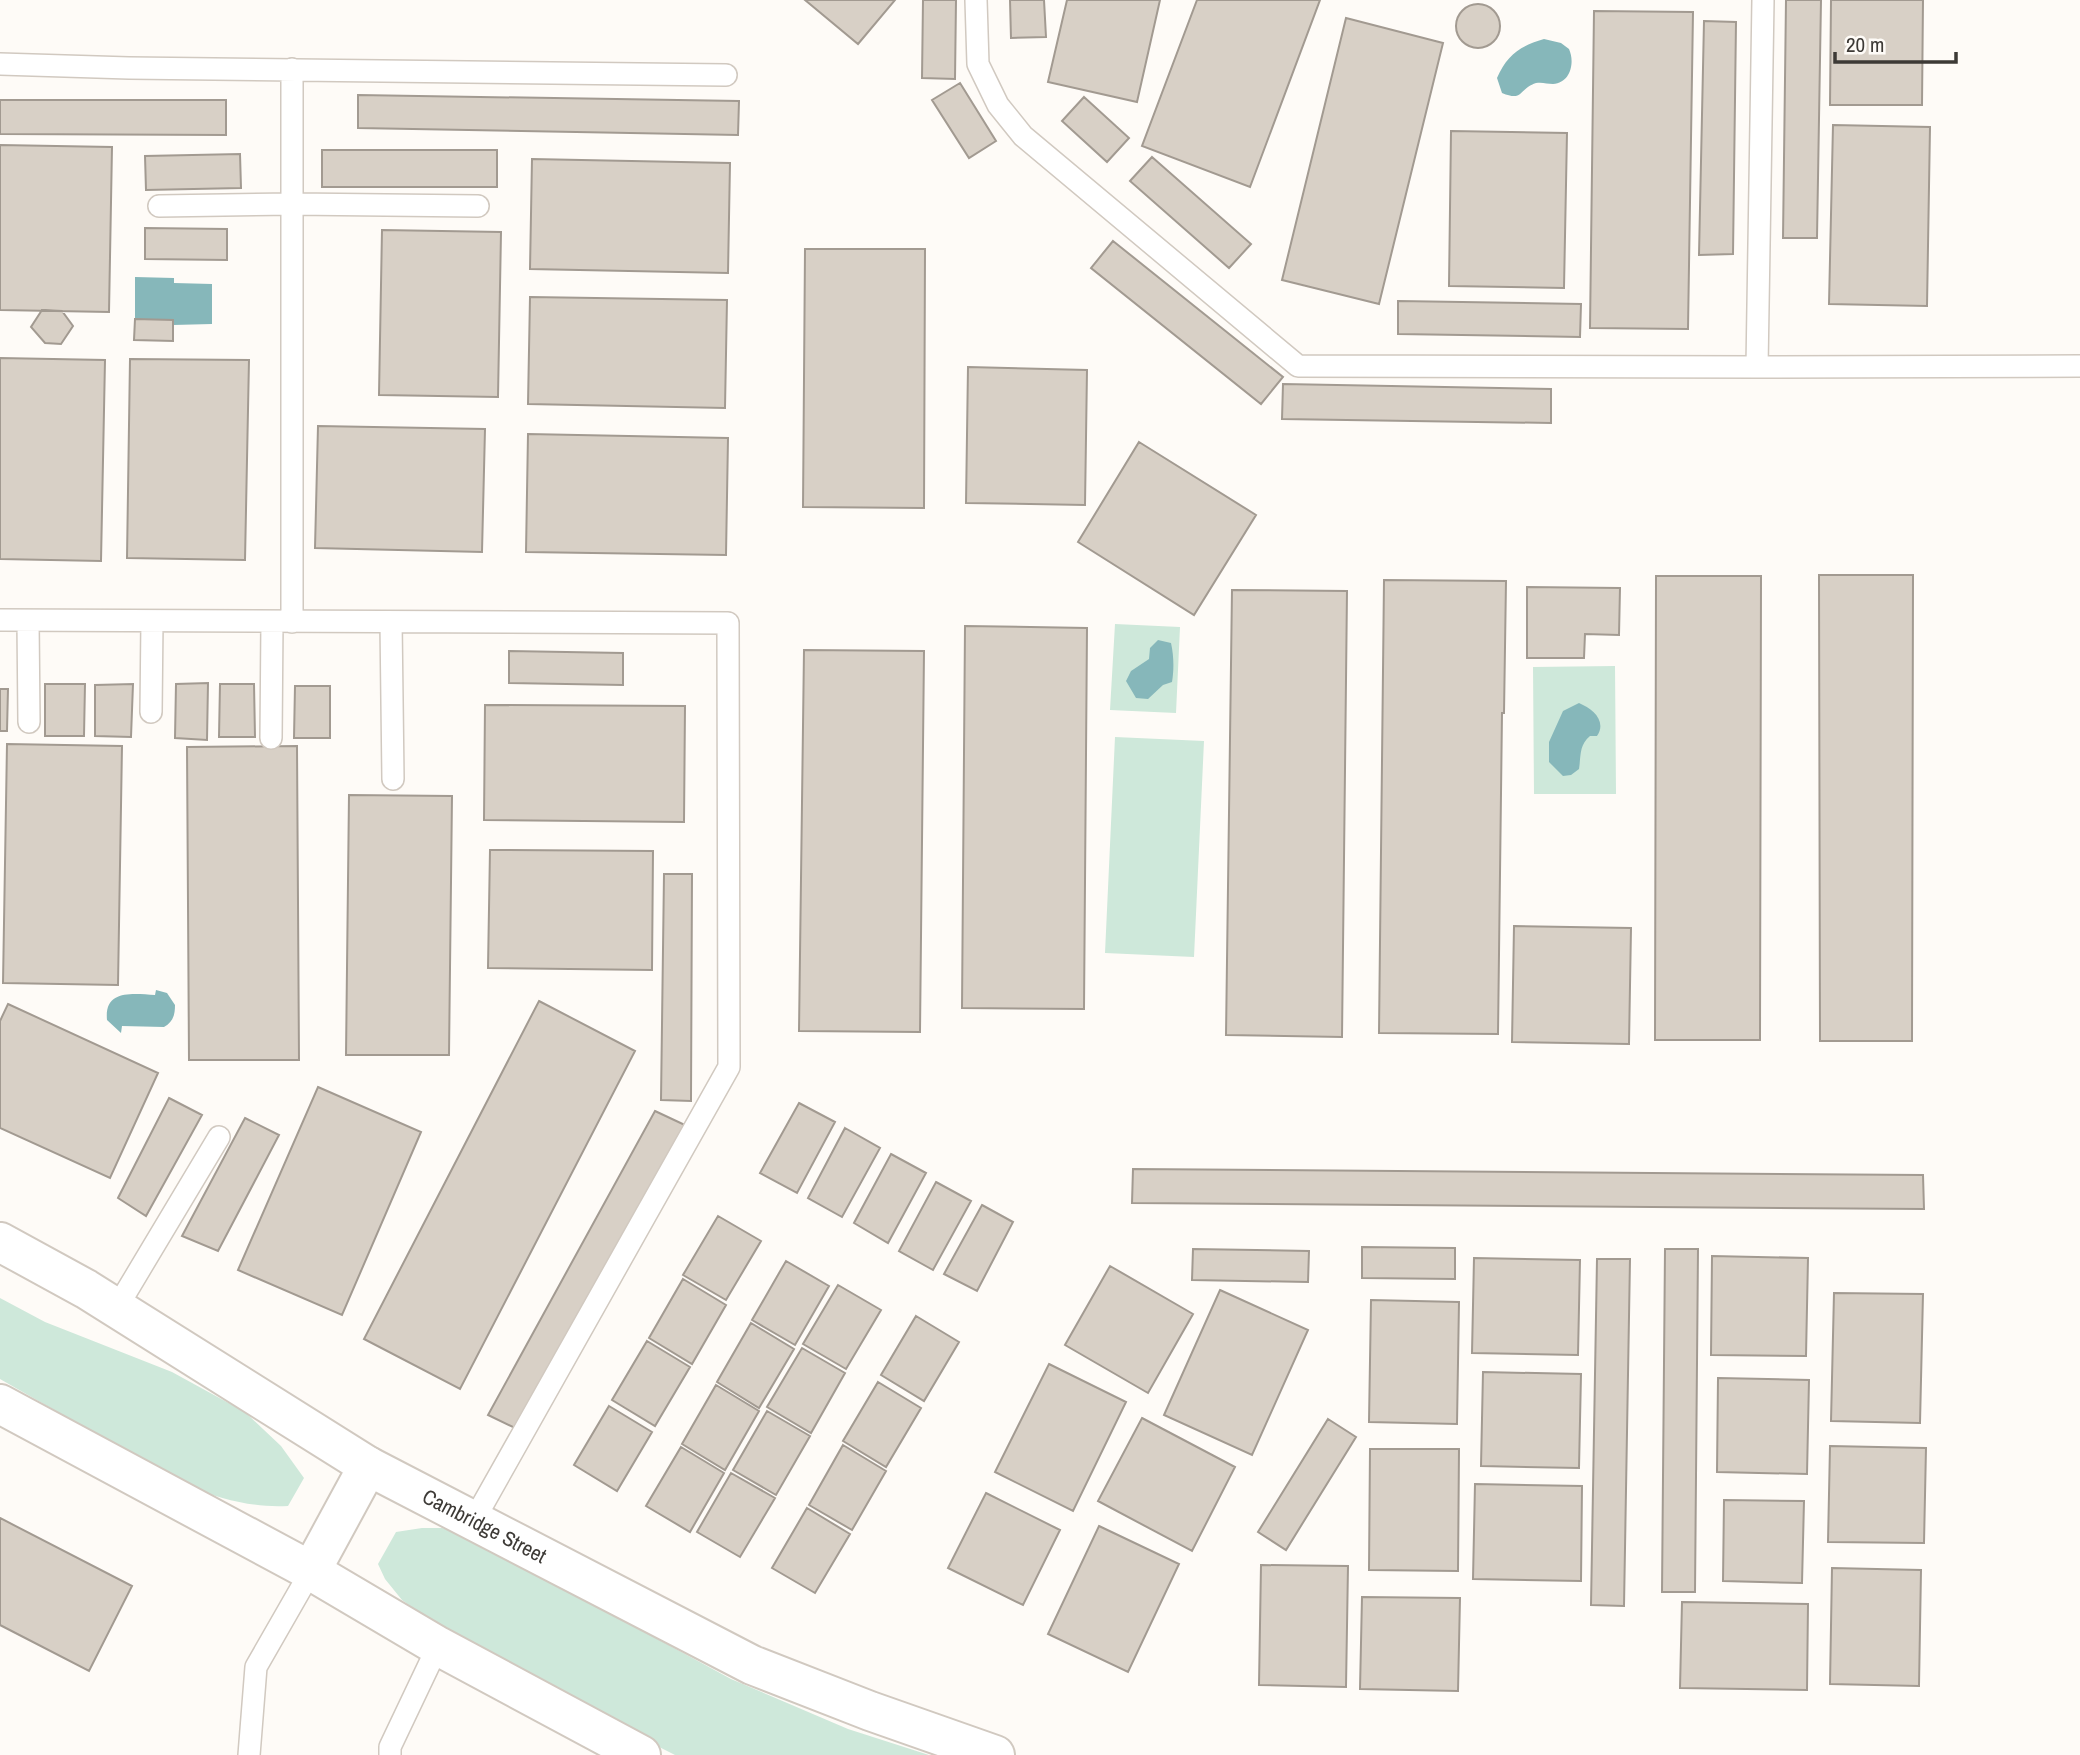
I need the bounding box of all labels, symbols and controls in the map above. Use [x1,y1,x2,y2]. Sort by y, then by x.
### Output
scale bar [1835,21,1956,65]
text: 20 m [1846,30,1884,59]
street label: Cambridge Street [418,1482,552,1570]

